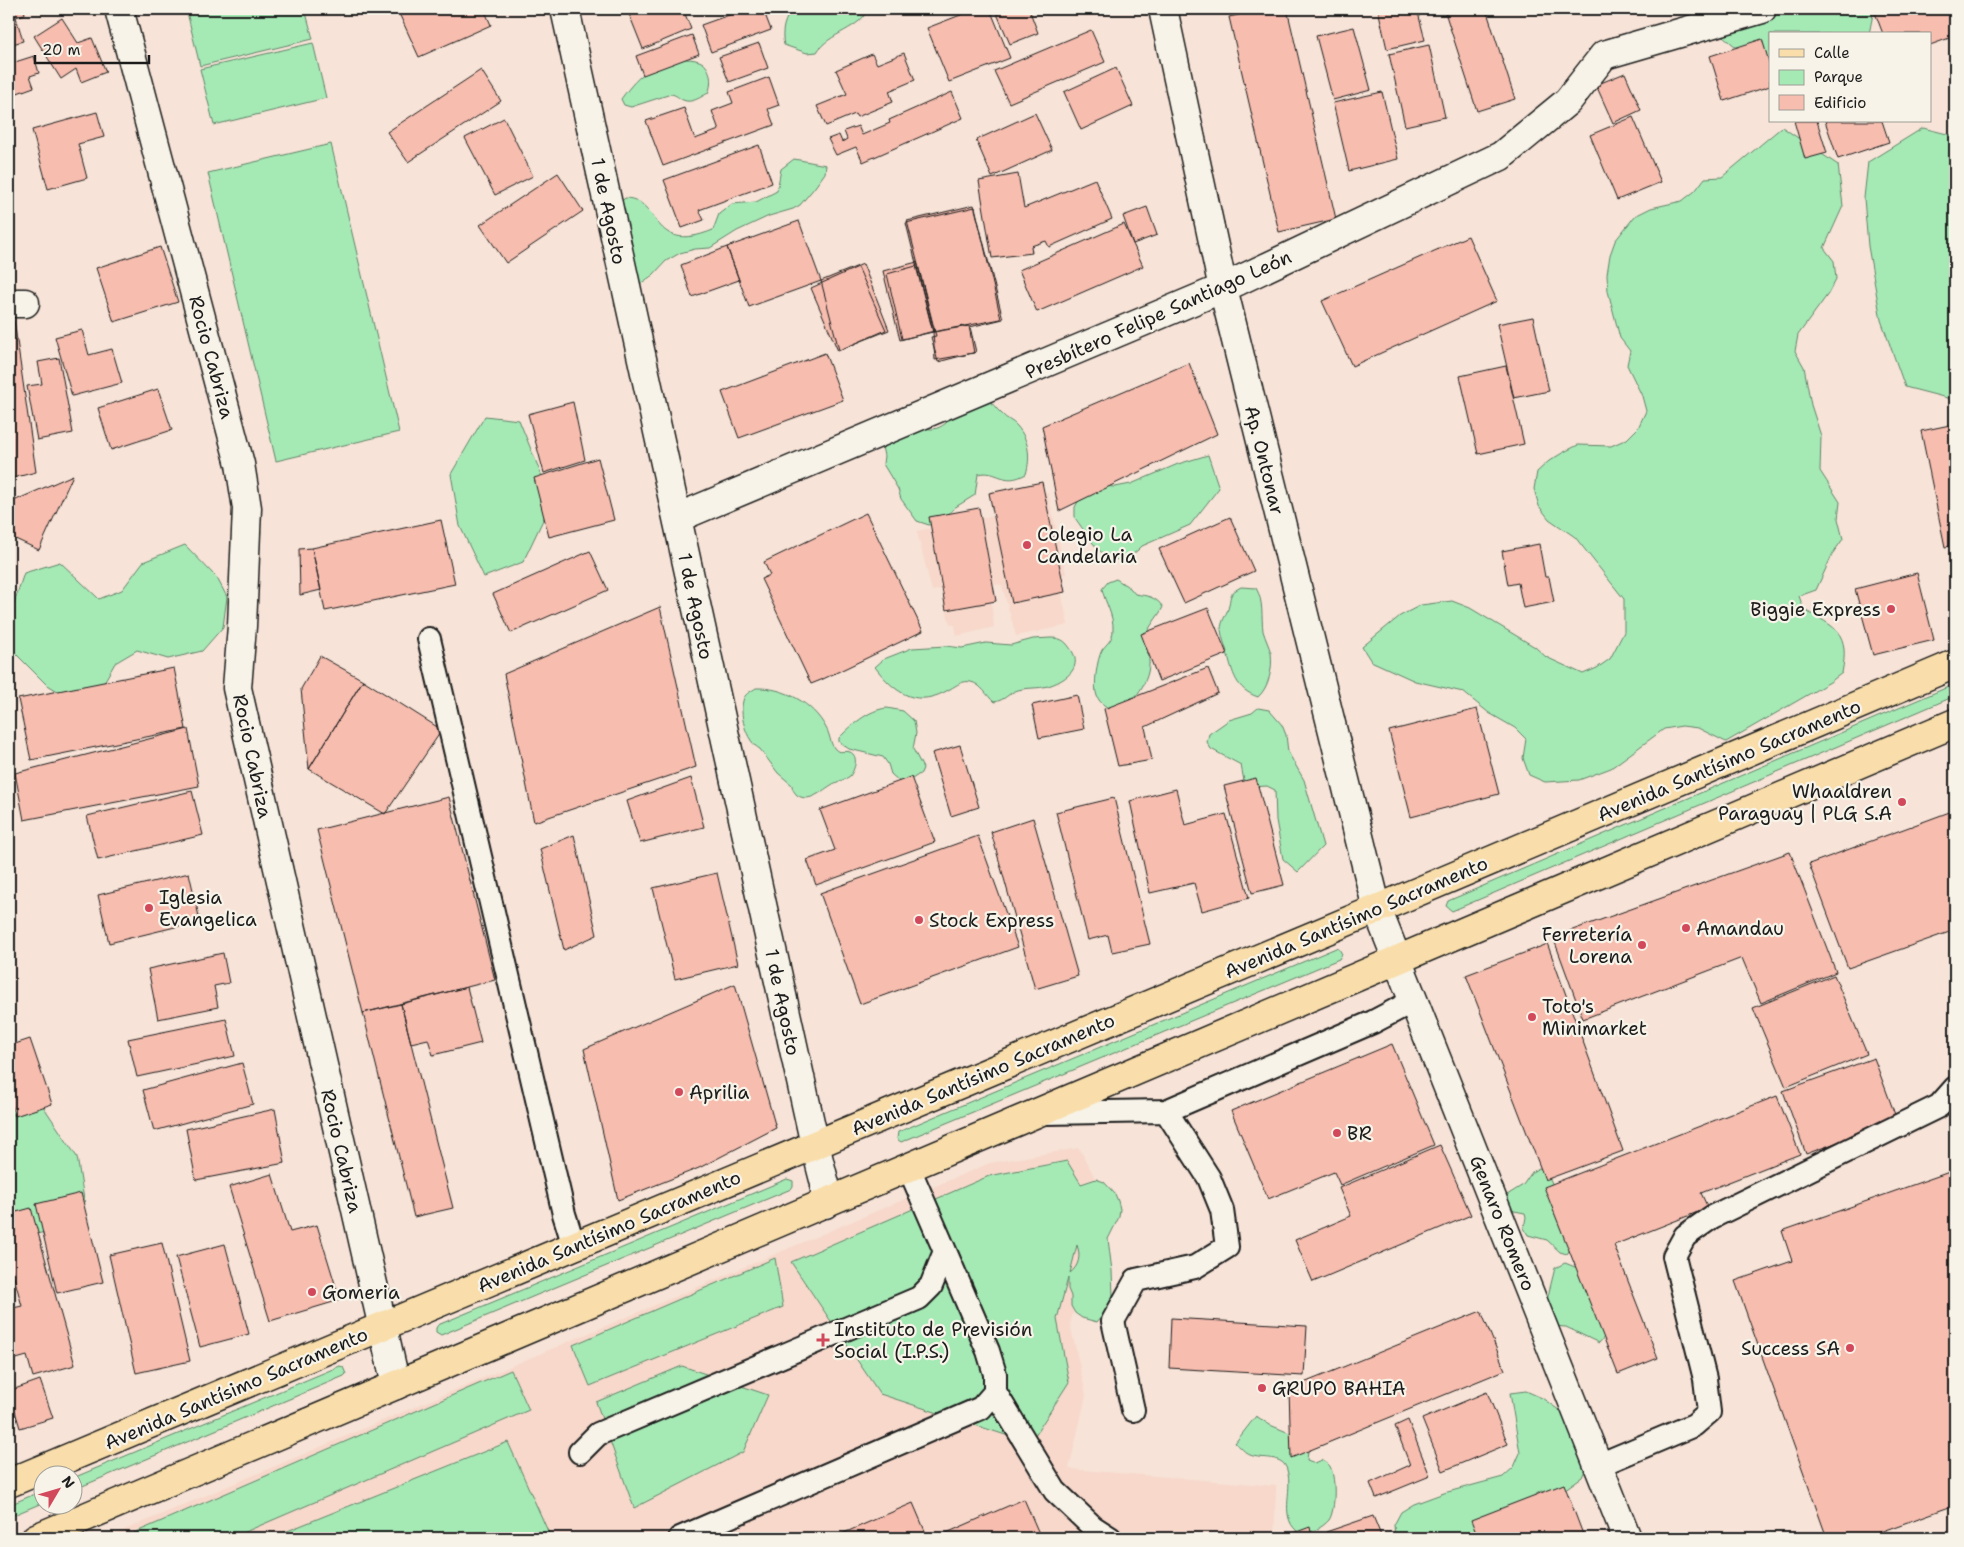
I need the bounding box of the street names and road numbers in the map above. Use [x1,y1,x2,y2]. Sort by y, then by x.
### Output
street label: 1 de Agosto [585,155,632,267]
street label: Presbítero Felipe Santiago León [1021,244,1295,385]
street label: Rocio Cabriza [183,293,240,422]
street label: Ap. Ontonar [1239,403,1290,517]
street label: 1 de Agosto [672,550,719,662]
street label: Rocio Cabriza [227,692,278,821]
street label: Avenida Santísimo Sacramento [1594,693,1865,827]
street label: Avenida Santísimo Sacramento [1221,850,1492,984]
street label: 1 de Agosto [759,946,806,1058]
street label: Avenida Santísimo Sacramento [848,1007,1119,1141]
street label: Rocio Cabriza [315,1087,368,1216]
street label: Genaro Romero [1464,1152,1541,1295]
street label: Avenida Santísimo Sacramento [474,1164,745,1298]
street label: Avenida Santísimo Sacramento [101,1321,372,1455]

